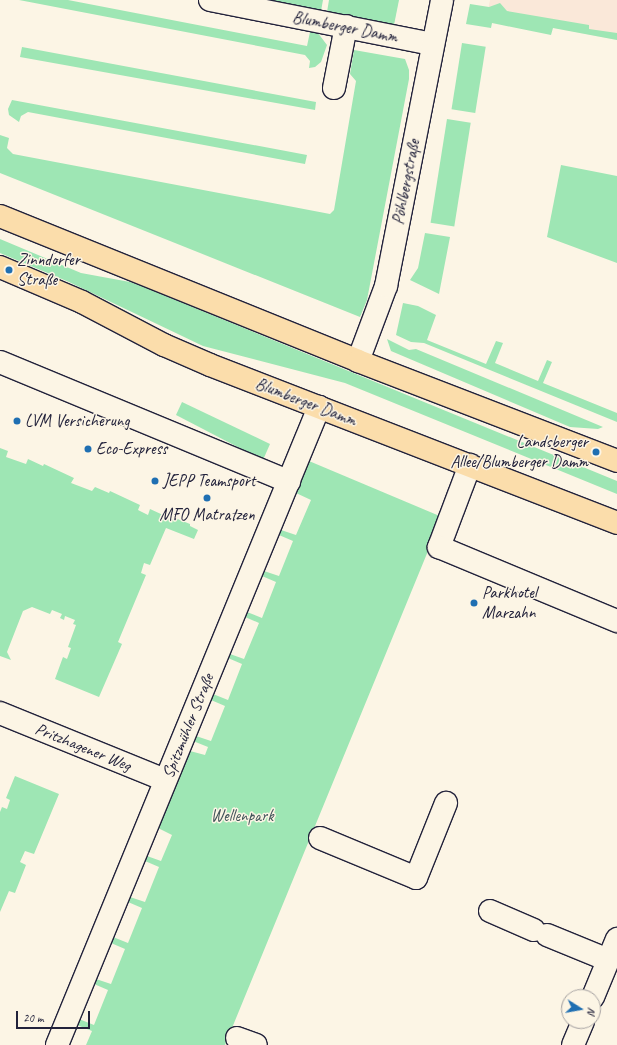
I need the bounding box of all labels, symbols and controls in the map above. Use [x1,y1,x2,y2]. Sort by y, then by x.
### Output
street label: Blumberger Damm [291,7,399,47]
street label: Pöhlbergstraße [388,138,424,226]
place label: Zinndorfer Straße [17,250,80,290]
marker: Zinndorfer Straße [4,265,14,275]
street label: Blumberger Damm [253,373,359,431]
place label: LVM Versicherung [25,411,130,431]
marker: LVM Versicherung [12,416,22,426]
place label: Landsberger Allee/Blumberger Damm [450,432,588,472]
place label: Eco-Express [96,439,167,459]
marker: Eco-Express [83,444,93,454]
marker: Landsberger Allee/Blumberger Damm [591,447,601,457]
place label: JEPP Teamsport [163,471,255,491]
marker: JEPP Teamsport [150,476,160,486]
marker: MFO Matratzen [202,493,212,503]
place label: MFO Matratzen [159,505,255,525]
place label: Parkhotel Marzahn [482,583,537,623]
marker: Parkhotel Marzahn [469,598,479,608]
street label: Spitzmühler Straße [158,671,218,781]
street label: Pritzhagener Weg [32,718,134,776]
park label: Wellenpark [211,806,273,826]
north arrow [561,989,601,1029]
scale bar [18,1003,92,1029]
text: N [584,1006,599,1016]
text: 20 m [23,1010,43,1026]

